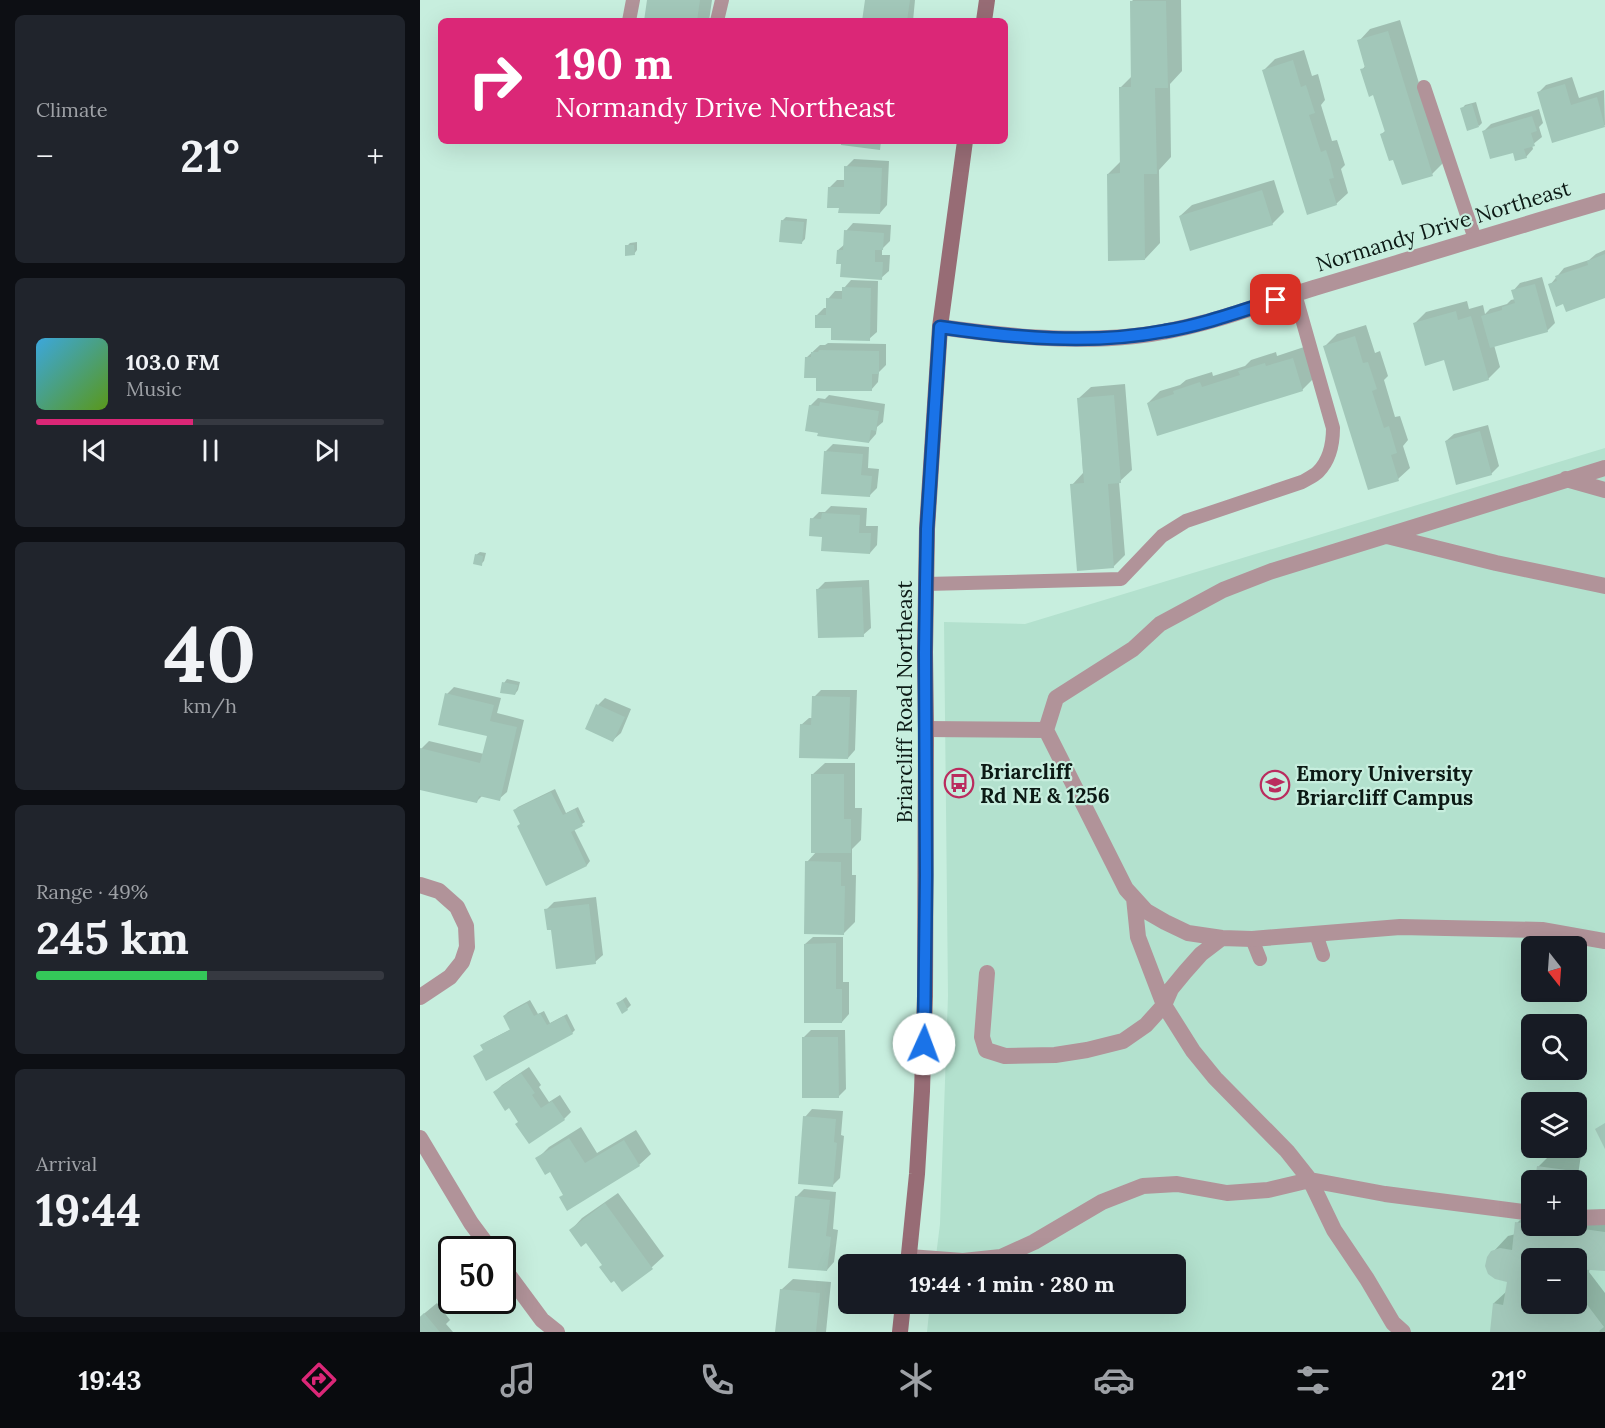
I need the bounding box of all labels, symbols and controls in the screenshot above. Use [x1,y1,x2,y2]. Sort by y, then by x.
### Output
text: 190 m [555,37,673,91]
icon: right [456,42,534,120]
text: Normandy Drive Northeast [555,90,895,124]
text: Climate [36,97,108,122]
text: 21° [180,127,240,184]
text: − [36,135,54,177]
text: + [366,135,384,177]
street label: Normandy Drive Northeast [1312,174,1574,278]
pin [1250,274,1301,325]
icon: arrive [1259,283,1292,316]
text: 103.0 FM [126,348,220,376]
text: Music [126,376,182,401]
icon: previous [78,434,111,467]
icon: pause [194,434,227,467]
icon: next [310,434,343,467]
street label: Briarcliff Road Northeast [891,580,918,823]
text: 40 [164,604,256,703]
text: km/h [183,693,237,718]
place label: Briarcliff Rd NE & 1256 [980,758,1110,809]
place label: Emory University Briarcliff Campus [1296,760,1473,811]
bus stop icon: Briarcliff Rd NE & 1256 [943,767,975,799]
school or university icon: Emory University Briarcliff Campus [1259,769,1291,801]
text: Range · 49% [36,879,148,904]
text: 245 km [36,909,189,966]
north arrow [1521,936,1587,1002]
map controls [1521,936,1587,1314]
position arrow [892,1012,956,1076]
button: search [1521,1014,1587,1080]
button: layers [1521,1092,1587,1158]
text: Arrival [36,1151,97,1176]
button: + [1521,1170,1587,1236]
text: 19:44 [36,1181,141,1238]
speed limit sign: 50 [438,1236,516,1314]
button: − [1521,1248,1587,1314]
text: 19:44 · 1 min · 280 m [910,1270,1115,1298]
icon: directions [298,1359,340,1401]
icon: music [497,1359,539,1401]
icon: phone [696,1359,738,1401]
icon: climate [895,1359,937,1401]
icon: car [1093,1359,1135,1401]
icon: filters [1292,1359,1334,1401]
text: 19:43 [78,1363,142,1397]
text: 21° [1491,1363,1527,1397]

